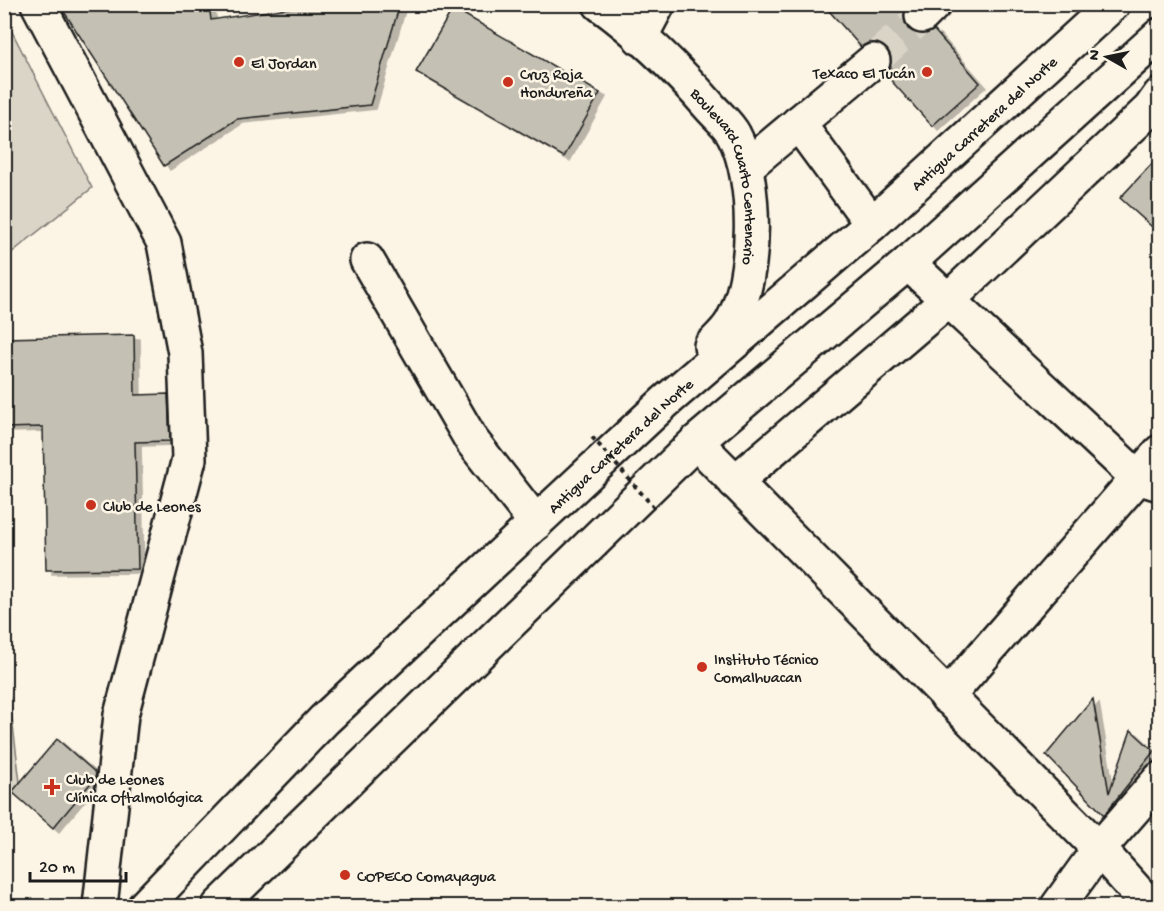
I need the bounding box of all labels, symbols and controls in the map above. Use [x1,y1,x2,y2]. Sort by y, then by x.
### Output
north arrow [1077,27,1137,87]
text: N [1085,48,1106,62]
street label: Antigua Carretera del Norte [909,53,1063,196]
marker: El Jordan [232,55,246,69]
place label: El Jordan [251,56,317,75]
marker: Texaco El Tucán [920,65,934,79]
place label: Texaco El Tucán [812,66,915,85]
place label: Cruz Roja Hondureña [520,67,593,104]
marker: Cruz Roja Hondureña [501,75,515,89]
street label: Boulevard Cuarto Centenario [684,85,757,266]
street label: Antigua Carretera del Norte [545,375,699,519]
marker: Club de Leones [84,498,98,512]
place label: Club de Leones [103,499,202,518]
place label: Instituto Técnico Comalhuacan [714,652,819,689]
marker: Instituto Técnico Comalhuacan [695,660,709,674]
place label: Club de Leones Clínica Oftalmológica [66,772,204,809]
marker: Club de Leones Clínica Oftalmológica [43,778,61,796]
scale bar [30,845,126,883]
text: 20 m [39,858,75,879]
marker: COPECO Comayagua [338,868,352,882]
place label: COPECO Comayagua [357,869,497,888]

